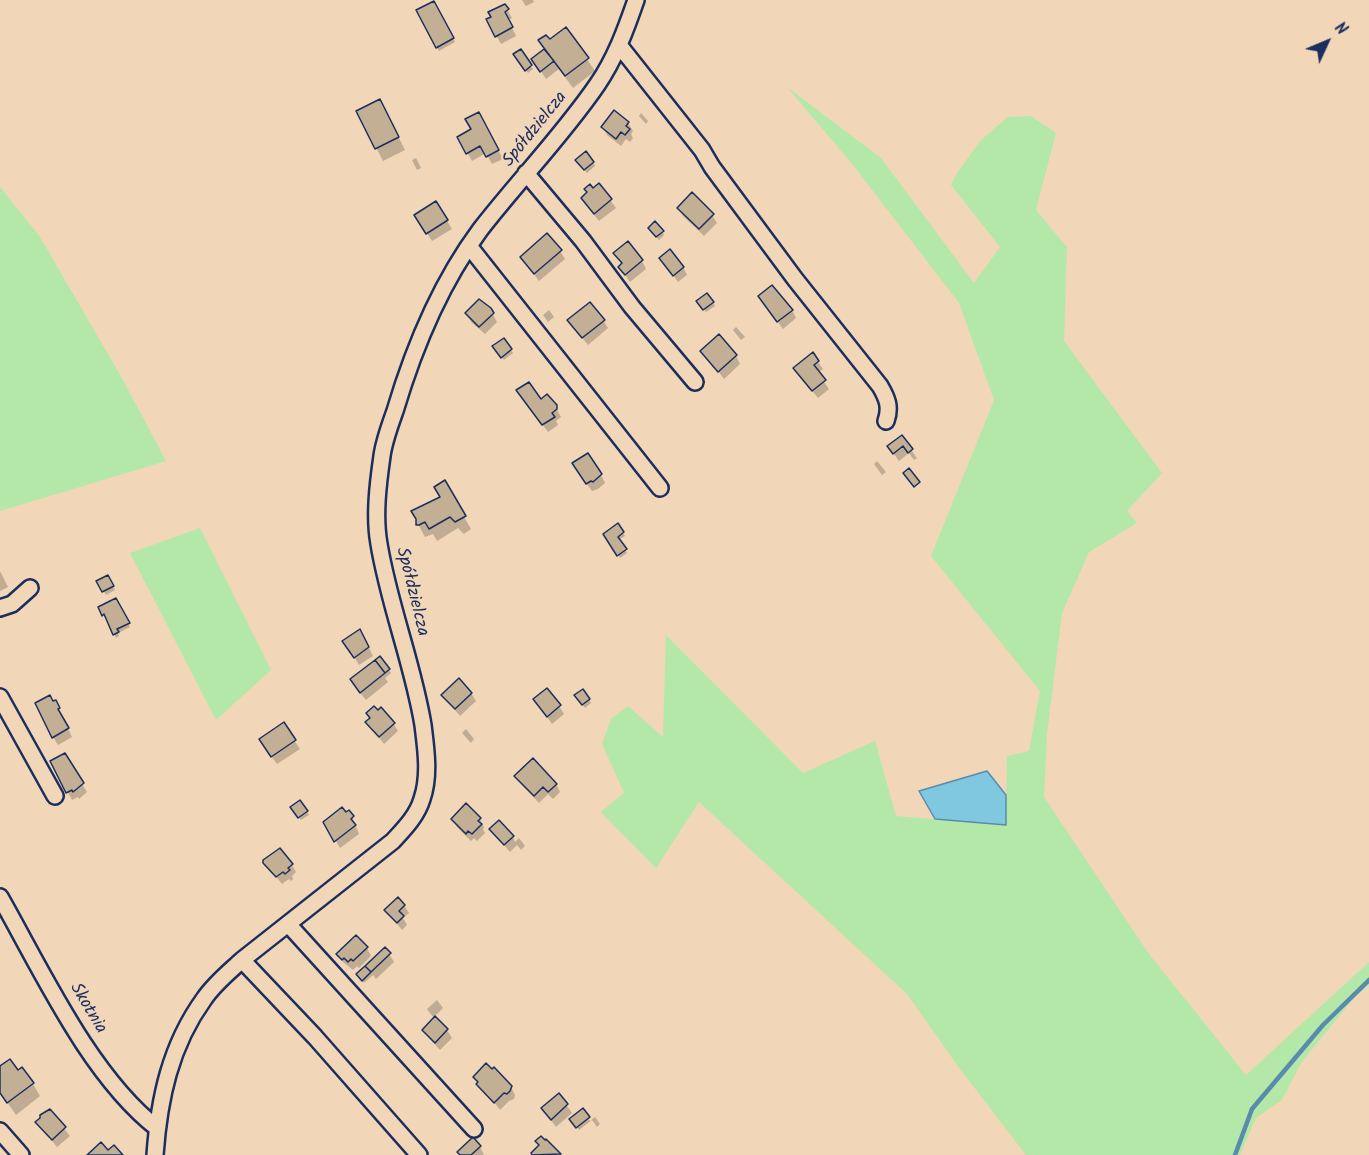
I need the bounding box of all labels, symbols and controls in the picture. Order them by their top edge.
north arrow [1297,12,1357,72]
text: N [1328,17,1353,41]
street label: Spółdzielcza [499,88,573,172]
street label: Spółdzielcza [390,545,432,639]
street label: Skotnia [63,980,111,1038]

